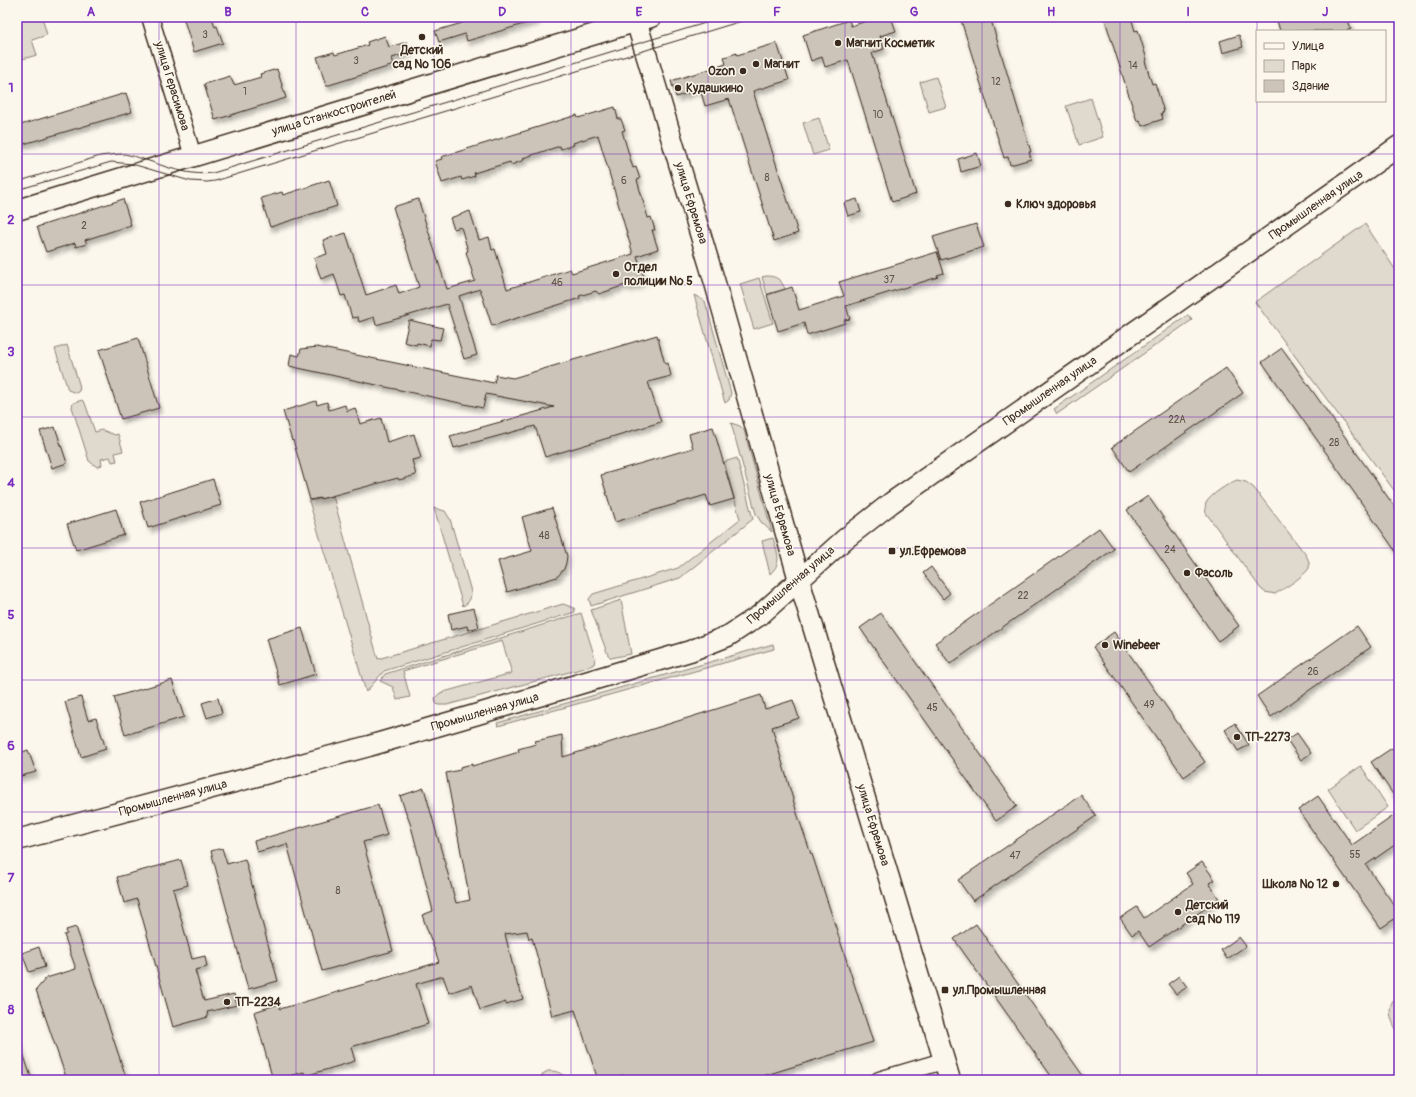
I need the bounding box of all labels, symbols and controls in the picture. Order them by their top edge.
text: A [87,4,96,20]
text: B [224,4,232,20]
text: C [361,4,369,20]
text: D [498,4,506,20]
text: E [636,4,643,20]
text: F [773,4,781,20]
text: G [910,4,919,20]
text: H [1047,4,1055,20]
text: I [1186,4,1190,20]
text: J [1322,4,1328,20]
house number: 3 [202,29,208,41]
legend [1256,30,1386,102]
marker: Детский сад № 106 [417,32,427,42]
place label: Магнит Косметик [846,36,936,51]
marker: Магнит Косметик [833,38,843,48]
street label: улица Герасимова [151,39,193,133]
text: Улица [1292,39,1324,54]
place label: Детский сад № 106 [392,43,451,72]
house number: 3 [353,55,359,67]
place label: Магнит [764,57,801,72]
marker: Магнит [751,59,761,69]
text: Парк [1292,59,1317,74]
house number: 14 [1128,60,1138,72]
place label: Ozon [708,64,735,79]
marker: Ozon [738,66,748,76]
house number: 12 [991,76,1001,88]
text: Здание [1292,79,1329,94]
text: 1 [8,80,14,96]
place label: Кудашкино [686,81,744,96]
marker: Кудашкино [673,83,683,93]
house number: 1 [243,86,247,98]
street label: улица Станкостроителей [269,87,398,139]
house number: 10 [873,109,884,121]
street label: улица Ефремова [671,159,711,246]
street label: Промышленная улица [1266,167,1366,243]
house number: 8 [764,172,770,184]
house number: 6 [621,175,627,187]
place label: Ключ здоровья [1016,197,1096,212]
marker: Ключ здоровья [1003,199,1013,209]
text: 2 [7,212,15,228]
house number: 2 [81,220,87,232]
place label: Отдел полиции № 5 [624,260,693,289]
marker: Отдел полиции № 5 [611,269,621,279]
house number: 37 [884,274,895,286]
house number: 46 [551,277,563,289]
text: 3 [7,344,15,360]
street label: Промышленная улица [1000,353,1100,429]
house number: 22А [1168,414,1186,426]
house number: 28 [1329,437,1339,449]
street label: улица Ефремова [761,471,799,558]
text: 4 [7,475,15,491]
house number: 48 [539,530,549,542]
street label: Промышленная улица [744,543,838,627]
place label: ул.Ефремова [899,544,967,559]
house number: 24 [1164,544,1176,556]
marker: ул.Ефремова [887,546,897,556]
place label: Фасоль [1194,566,1233,581]
marker: Фасоль [1182,568,1192,578]
house number: 22 [1017,590,1029,602]
text: 5 [7,607,15,623]
place label: Winebeer [1113,638,1161,653]
marker: Winebeer [1100,640,1110,650]
house number: 26 [1307,666,1319,678]
street label: Промышленная улица [429,689,541,735]
house number: 49 [1144,699,1154,711]
house number: 45 [926,702,938,714]
place label: ТП-2273 [1244,730,1291,745]
marker: ТП-2273 [1232,732,1242,742]
text: 6 [7,738,15,754]
street label: Промышленная улица [117,776,229,820]
street label: улица Ефремова [853,781,893,868]
house number: 55 [1350,849,1360,861]
house number: 47 [1009,850,1021,862]
text: 7 [8,870,15,886]
place label: Школа № 12 [1261,877,1328,892]
marker: Школа № 12 [1331,879,1341,889]
house number: 8 [335,885,341,897]
place label: Детский сад № 119 [1185,898,1240,927]
marker: Детский сад № 119 [1173,907,1183,917]
place label: ул.Промышленная [952,983,1046,998]
marker: ул.Промышленная [940,985,950,995]
place label: ТП-2234 [234,995,281,1010]
marker: ТП-2234 [222,997,232,1007]
text: 8 [8,1002,15,1018]

